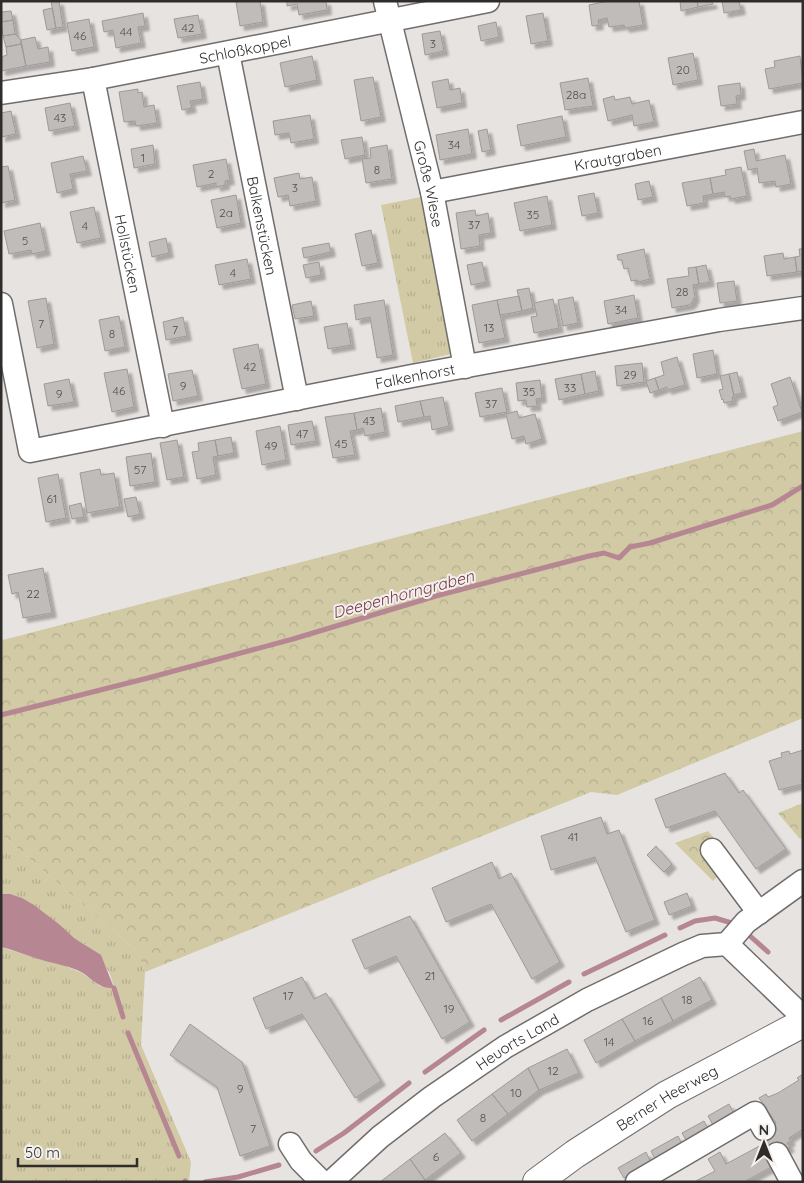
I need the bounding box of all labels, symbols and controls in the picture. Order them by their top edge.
house number: 42 [182,20,195,35]
house number: 44 [120,24,132,39]
house number: 46 [74,28,87,43]
street label: Schloßkoppel [197,31,293,67]
house number: 3 [430,36,436,51]
house number: 20 [676,62,690,77]
house number: 28a [566,87,586,102]
house number: 43 [54,110,66,125]
house number: 34 [448,137,460,152]
street label: Große Wiese [410,138,448,229]
street label: Krautgraben [572,139,663,174]
house number: 1 [141,150,145,165]
house number: 8 [374,162,380,177]
house number: 2 [208,166,215,181]
street label: Balkenstücken [243,174,282,277]
house number: 3 [292,180,298,195]
house number: 2a [219,205,233,220]
house number: 35 [527,207,539,222]
street label: Hollstücken [111,212,145,295]
house number: 37 [468,217,480,232]
house number: 4 [82,218,88,233]
house number: 5 [22,233,28,248]
house number: 4 [230,265,236,280]
house number: 28 [675,284,689,299]
house number: 34 [615,302,627,317]
house number: 7 [38,316,44,331]
house number: 13 [484,320,494,335]
house number: 7 [172,322,178,337]
house number: 8 [109,326,115,341]
house number: 42 [244,359,257,374]
street label: Falkenhorst [373,359,456,393]
house number: 29 [623,367,637,382]
house number: 9 [180,378,187,393]
house number: 33 [564,380,576,395]
house number: 46 [113,383,126,398]
house number: 35 [523,384,535,399]
house number: 9 [56,386,63,401]
house number: 37 [485,396,497,411]
house number: 43 [363,413,375,428]
house number: 47 [296,426,308,441]
house number: 45 [335,436,347,451]
house number: 49 [265,438,278,453]
house number: 57 [134,462,146,477]
house number: 61 [47,491,57,506]
water label: Deepenhorngraben [330,565,477,622]
house number: 22 [26,586,40,601]
house number: 41 [568,829,578,844]
house number: 21 [424,968,436,983]
house number: 17 [283,988,293,1003]
house number: 18 [682,992,692,1007]
house number: 19 [443,1001,455,1016]
street label: Heuorts Land [472,1009,562,1074]
house number: 16 [643,1013,654,1028]
house number: 14 [604,1034,614,1049]
street label: Berner Heerweg [612,1061,721,1135]
house number: 12 [547,1063,559,1078]
house number: 9 [237,1081,244,1096]
house number: 10 [510,1085,522,1100]
house number: 8 [480,1110,486,1125]
north arrow [739,1118,789,1168]
house number: 7 [250,1121,256,1136]
text: N [759,1121,769,1139]
scale bar [18,1136,136,1168]
text: 50 m [25,1143,60,1162]
house number: 6 [433,1149,440,1164]

